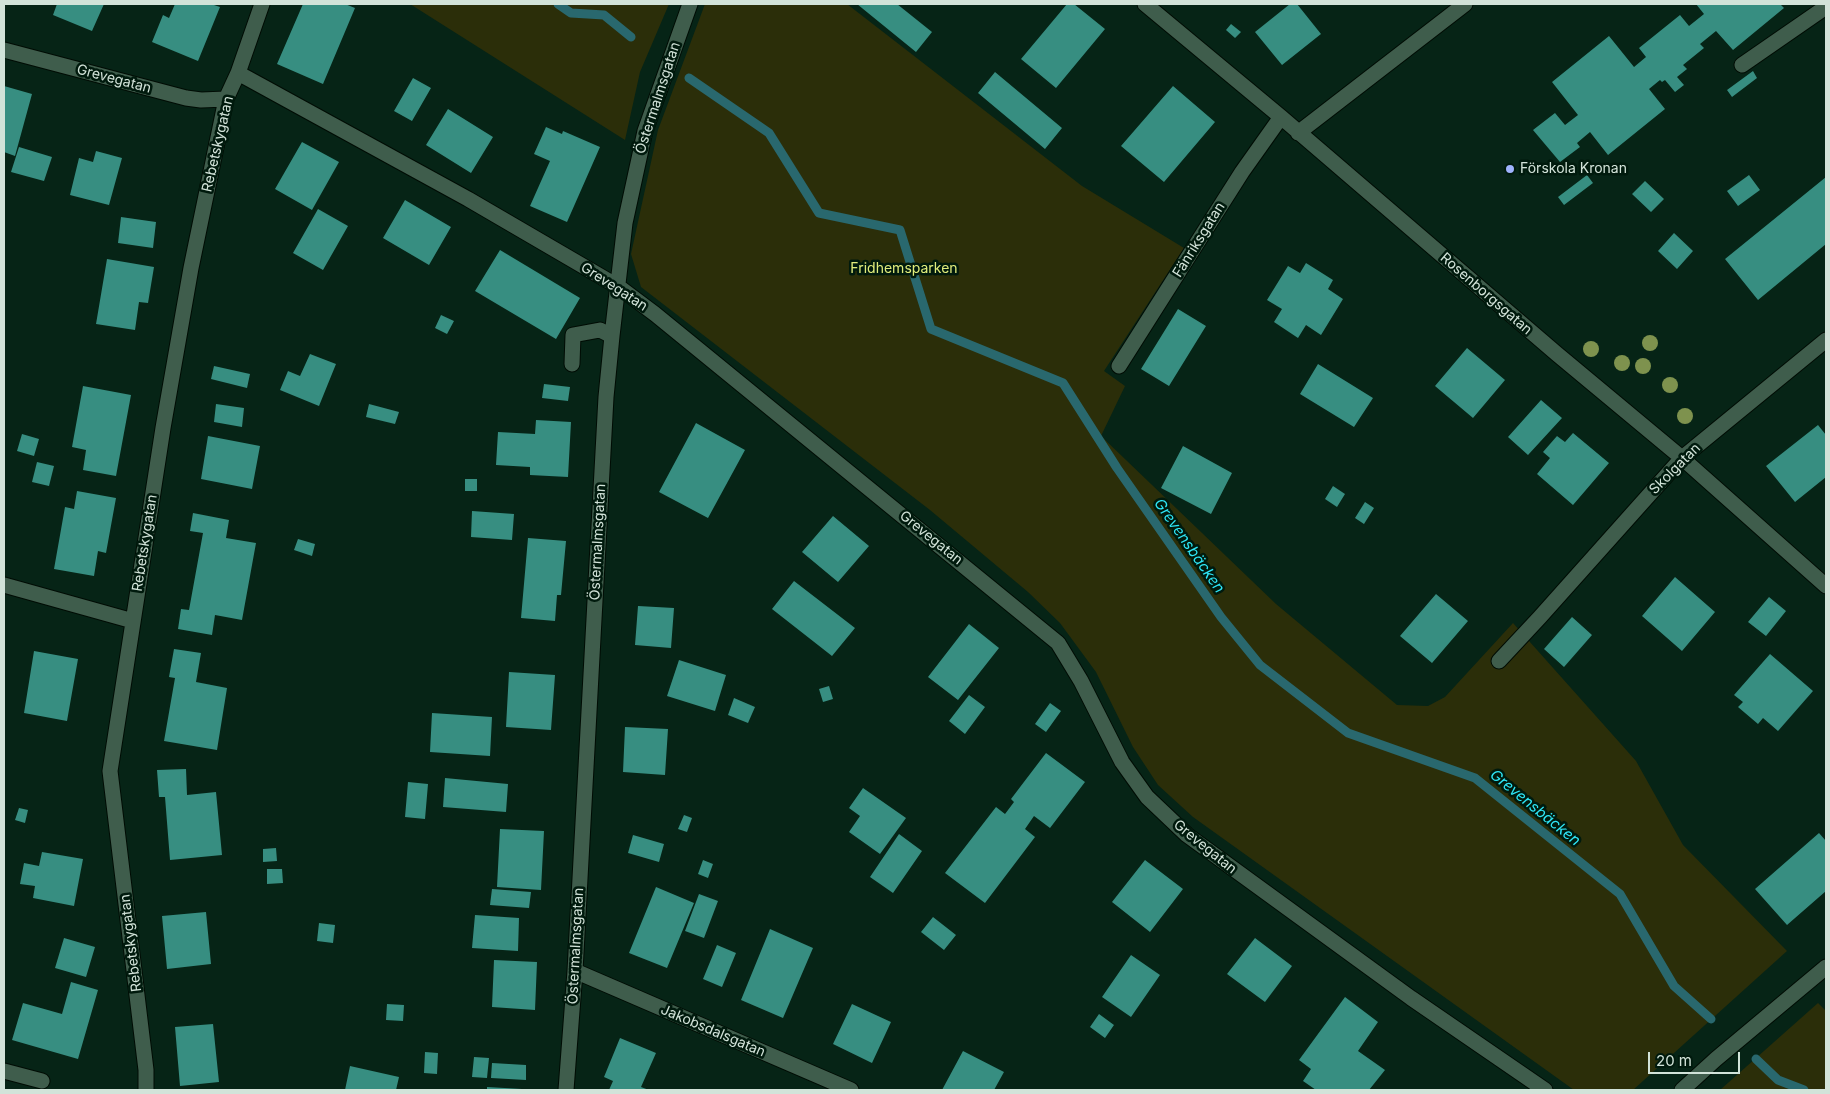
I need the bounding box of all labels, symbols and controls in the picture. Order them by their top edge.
street label: Östermalmsgatan [632,40,684,156]
street label: Grevegatan [75,61,153,97]
street label: Rebetskygatan [199,94,237,194]
place label: Förskola Kronan [1520,161,1627,177]
marker: Förskola Kronan [1504,163,1516,175]
street label: Fänriksgatan [1169,199,1229,281]
street label: Rosenborgsgatan [1437,250,1535,338]
street label: Grevegatan [577,259,651,315]
park label: Fridhemsparken [850,261,958,277]
street label: Skolgatan [1646,440,1704,498]
street label: Östermalmsgatan [587,483,609,601]
street label: Rebetskygatan [129,493,161,593]
water label: Grevensbäcken [1150,495,1228,597]
street label: Grevegatan [896,507,966,569]
water label: Grevensbäcken [1486,766,1584,850]
street label: Grevegatan [1170,816,1240,878]
street label: Östermalmsgatan [565,887,587,1005]
street label: Rebetskygatan [117,893,145,993]
street label: Jakobsdalsgatan [658,1001,768,1061]
scale bar [1650,1042,1742,1074]
text: 20 m [1656,1051,1692,1070]

